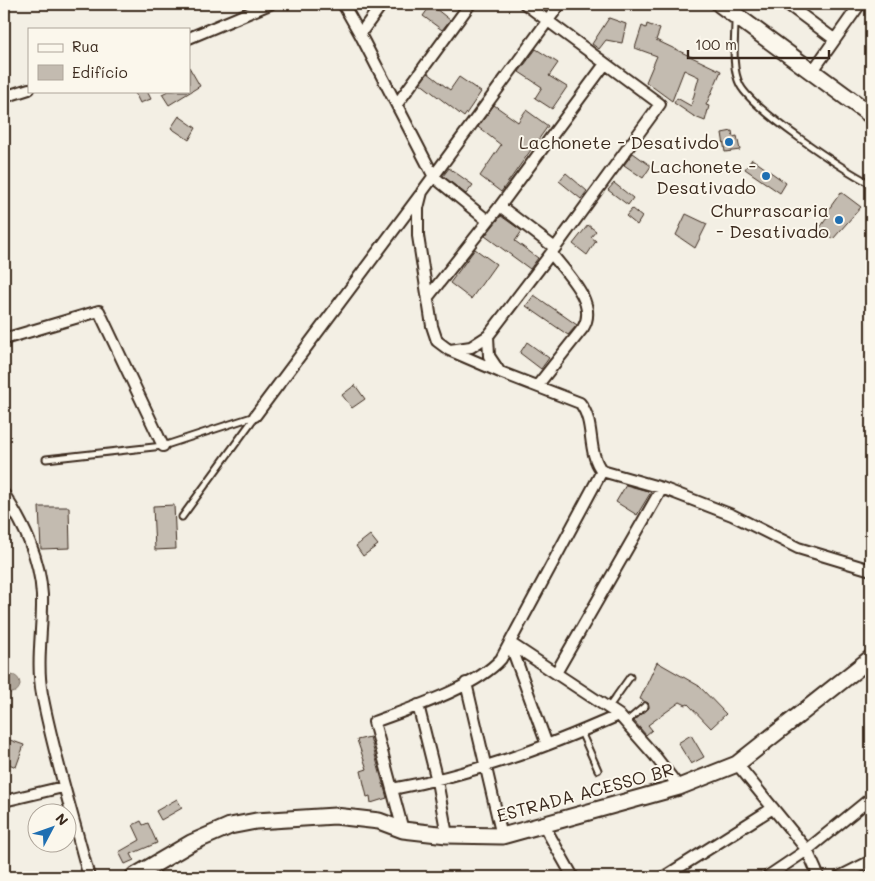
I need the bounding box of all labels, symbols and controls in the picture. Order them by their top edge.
legend [28,28,190,92]
scale bar [688,28,829,60]
text: 100 m [695,34,737,54]
text: Rua [72,36,99,56]
text: Edifício [72,62,128,82]
place label: Lachonete - Desativdo [519,130,719,154]
marker: Lachonete - Desativdo [723,136,735,148]
place label: Lachonete - Desativado [650,154,756,199]
marker: Lachonete - Desativado [760,170,772,182]
place label: Churrascaria - Desativado [711,198,829,243]
marker: Churrascaria - Desativado [833,214,845,226]
street label: ESTRADA ACESSO BR [494,757,676,827]
north arrow [28,804,78,854]
text: N [52,809,73,829]

